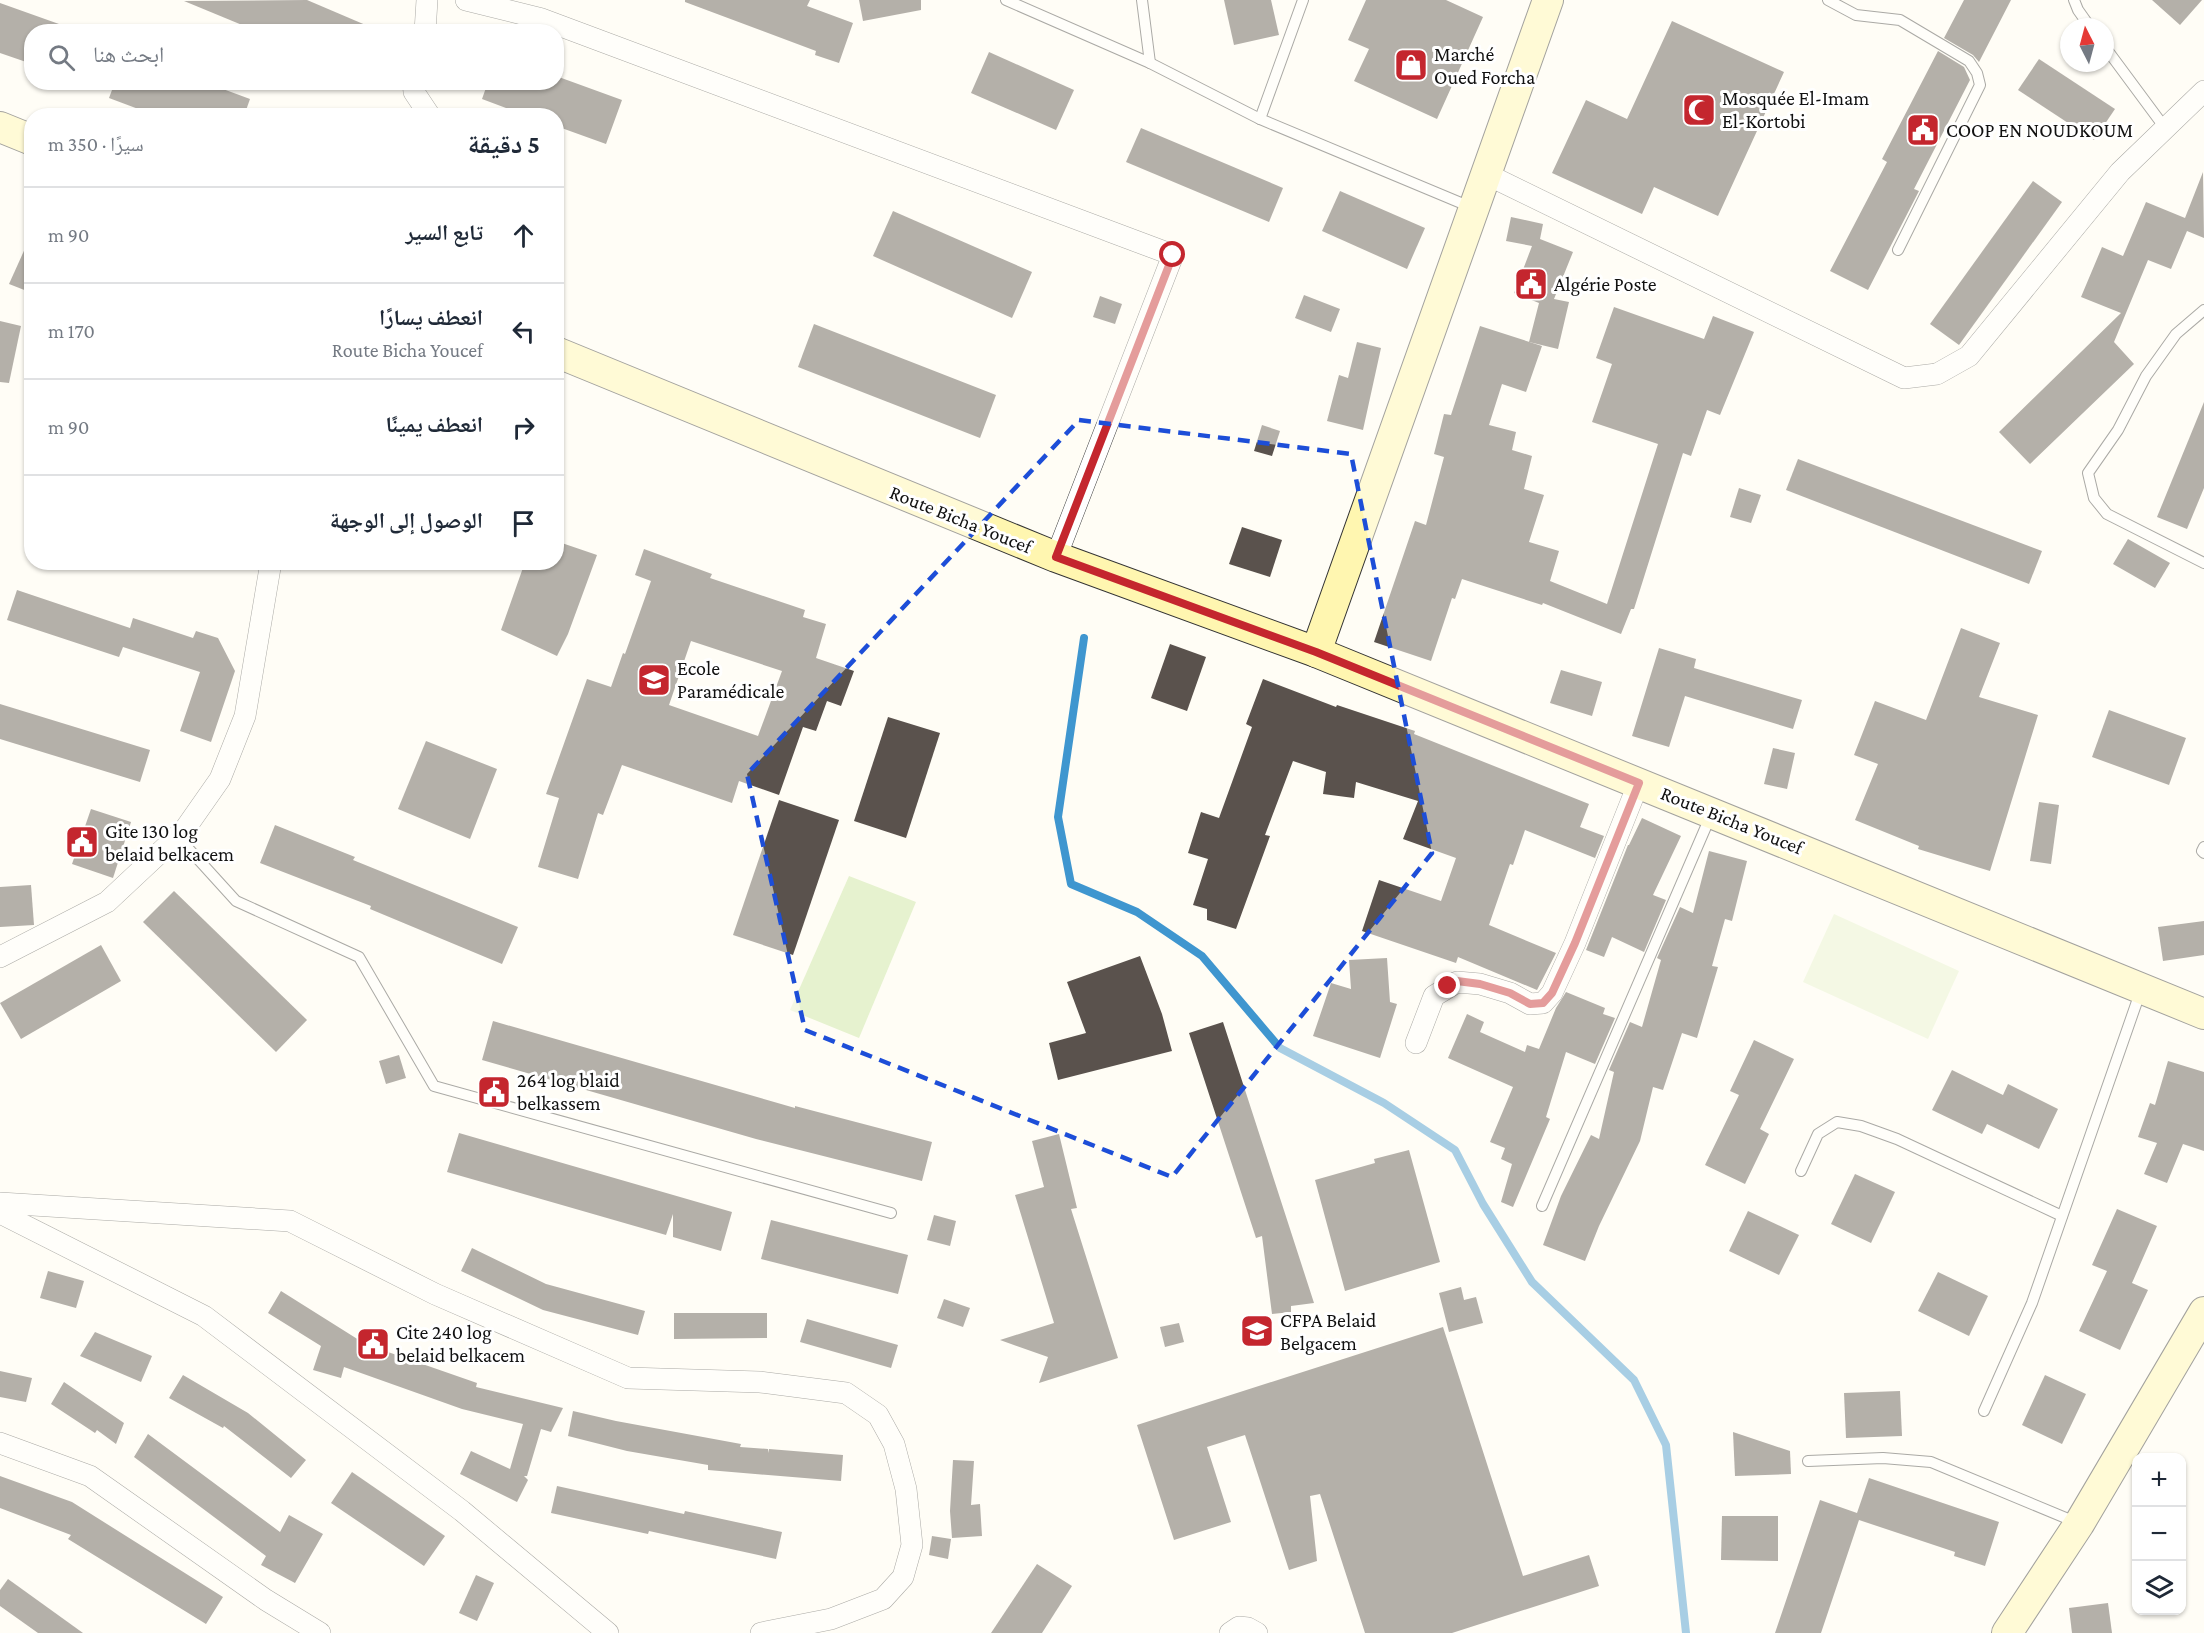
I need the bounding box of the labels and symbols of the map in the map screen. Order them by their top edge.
north arrow [2060,18,2114,72]
place label: Marché Oued Forcha [1434,43,1535,88]
shop icon: Marché Oued Forcha [1393,47,1429,83]
place label: Mosquée El-Imam El-Kortobi [1722,87,1869,132]
mosque icon: Mosquée El-Imam El-Kortobi [1681,92,1717,128]
public building icon: COOP EN NOUDKOUM [1905,112,1941,148]
place label: COOP EN NOUDKOUM [1946,119,2133,141]
route start [1159,241,1185,267]
public building icon: Algérie Poste [1513,266,1549,302]
place label: Algérie Poste [1554,273,1657,296]
street label: Route Bicha Youcef [887,480,1036,558]
place label: Ecole Paramédicale [677,657,784,702]
school or university icon: Ecole Paramédicale [636,662,672,698]
street label: Route Bicha Youcef [1658,781,1807,859]
place label: Gite 130 log belaid belkacem [105,820,234,865]
public building icon: Gite 130 log belaid belkacem [64,824,100,860]
route end [1434,972,1460,998]
place label: 264 log blaid belkassem [517,1069,620,1114]
public building icon: 264 log blaid belkassem [476,1074,512,1110]
place label: CFPA Belaid Belgacem [1280,1309,1377,1355]
school or university icon: CFPA Belaid Belgacem [1239,1313,1275,1349]
place label: Cite 240 log belaid belkacem [396,1321,525,1366]
public building icon: Cite 240 log belaid belkacem [355,1326,391,1362]

